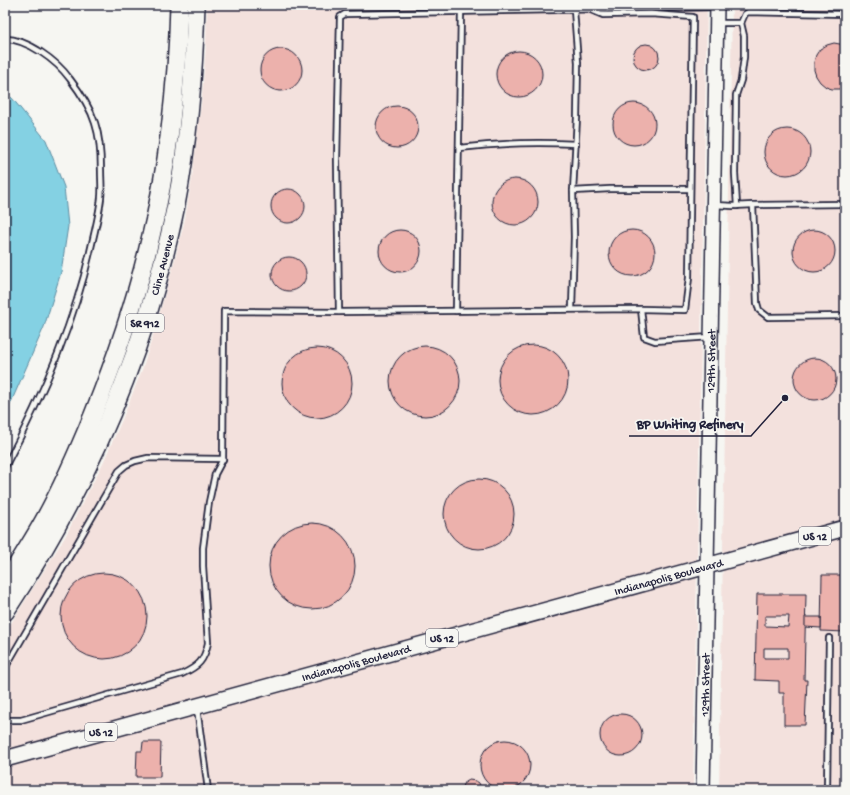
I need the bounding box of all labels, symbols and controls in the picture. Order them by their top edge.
street label: Cline Avenue [149,232,179,297]
road number: SR 912 [126,314,164,332]
street label: 129th Street [705,328,720,394]
callout: BP Whiting Refinery [629,411,751,436]
text: BP Whiting Refinery [636,417,744,433]
road number: US 12 [799,527,831,545]
street label: Indianapolis Boulevard [613,557,726,600]
road number: US 12 [426,629,458,647]
street label: Indianapolis Boulevard [301,643,413,686]
street label: 129th Street [699,652,714,718]
road number: US 12 [85,723,117,741]

